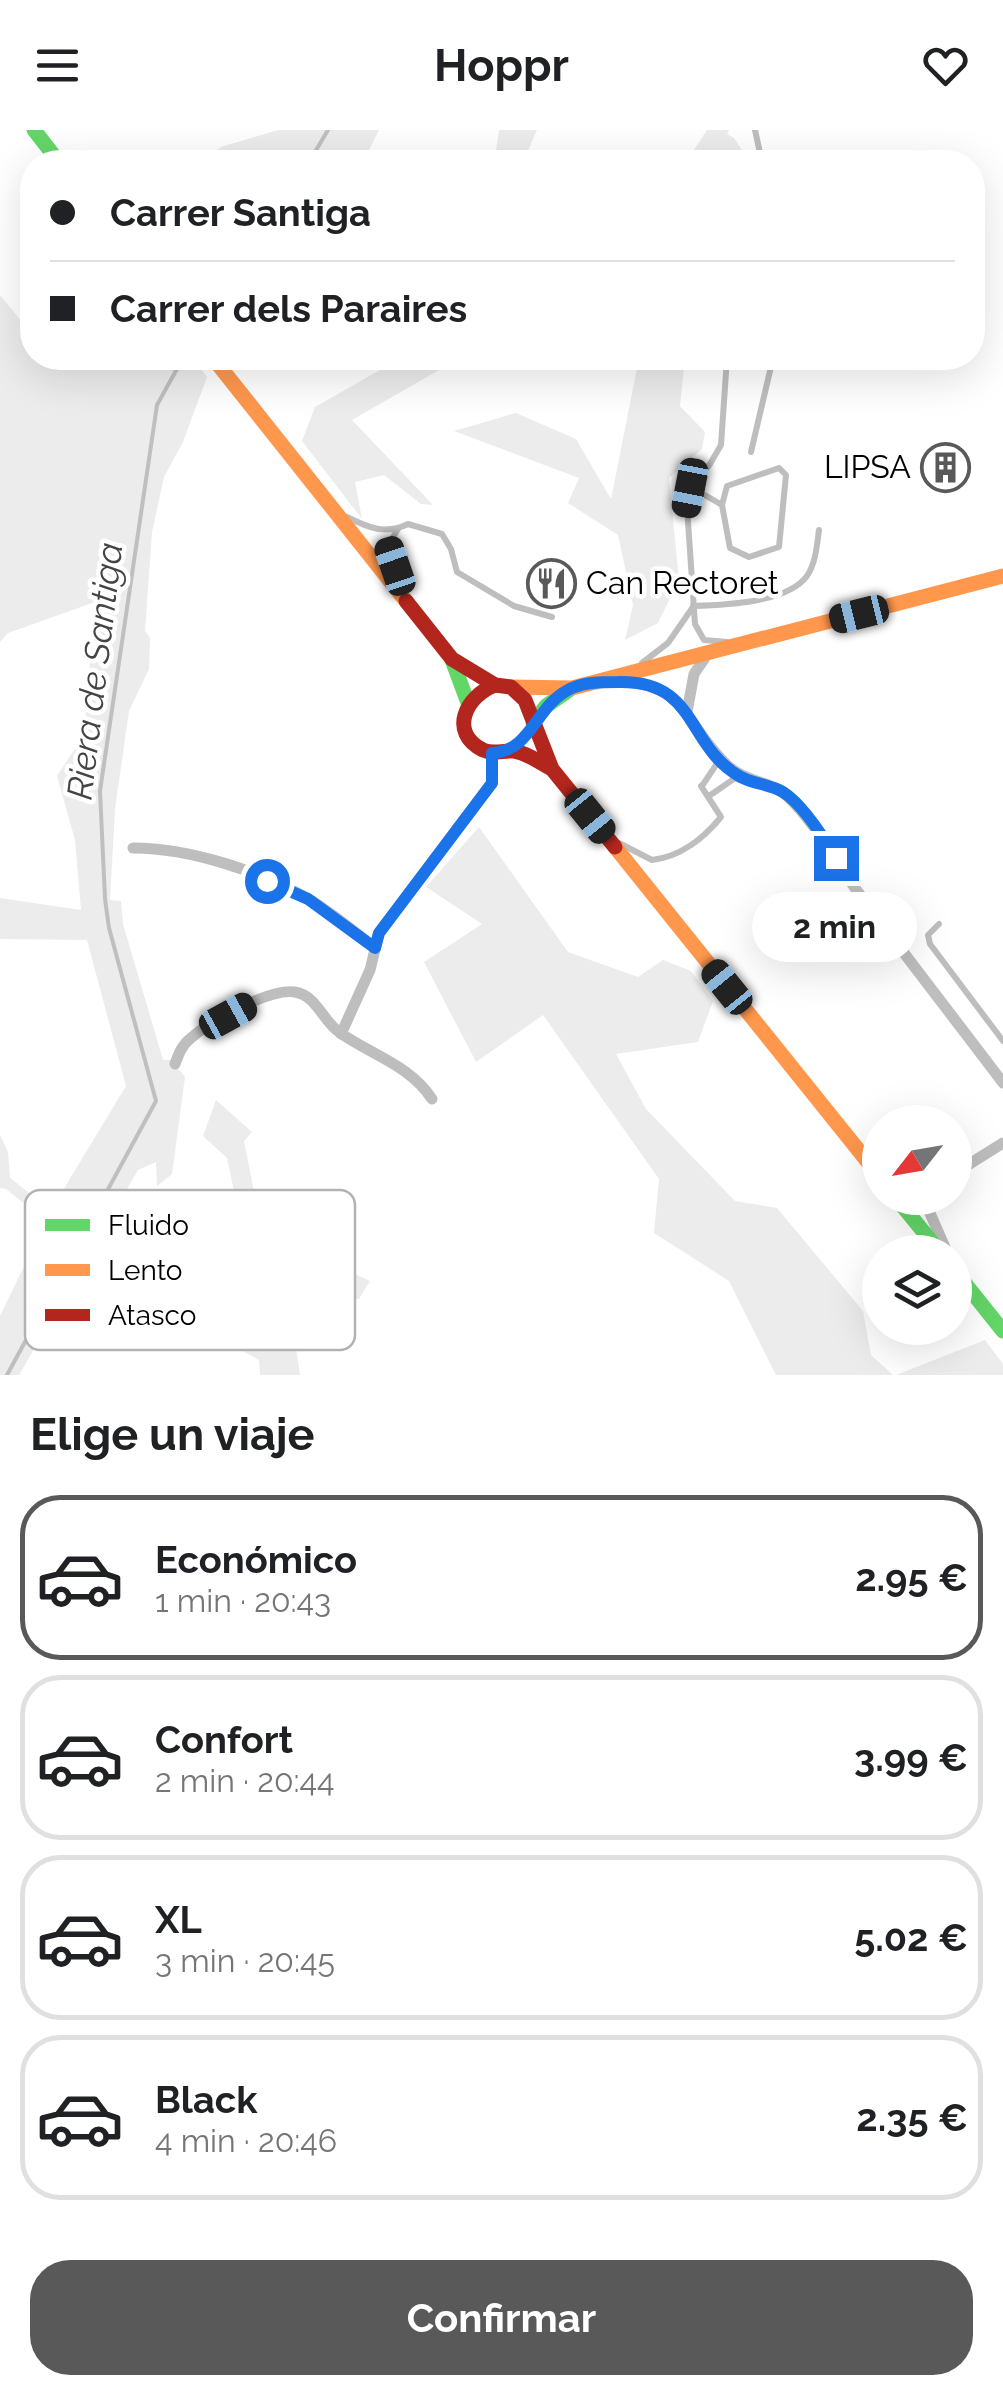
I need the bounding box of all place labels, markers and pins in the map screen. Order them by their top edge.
building icon: LIPSA [920,441,972,493]
place label: LIPSA [824,448,911,485]
restaurant icon: Can Rectoret [525,557,577,609]
place label: Can Rectoret [586,564,779,601]

